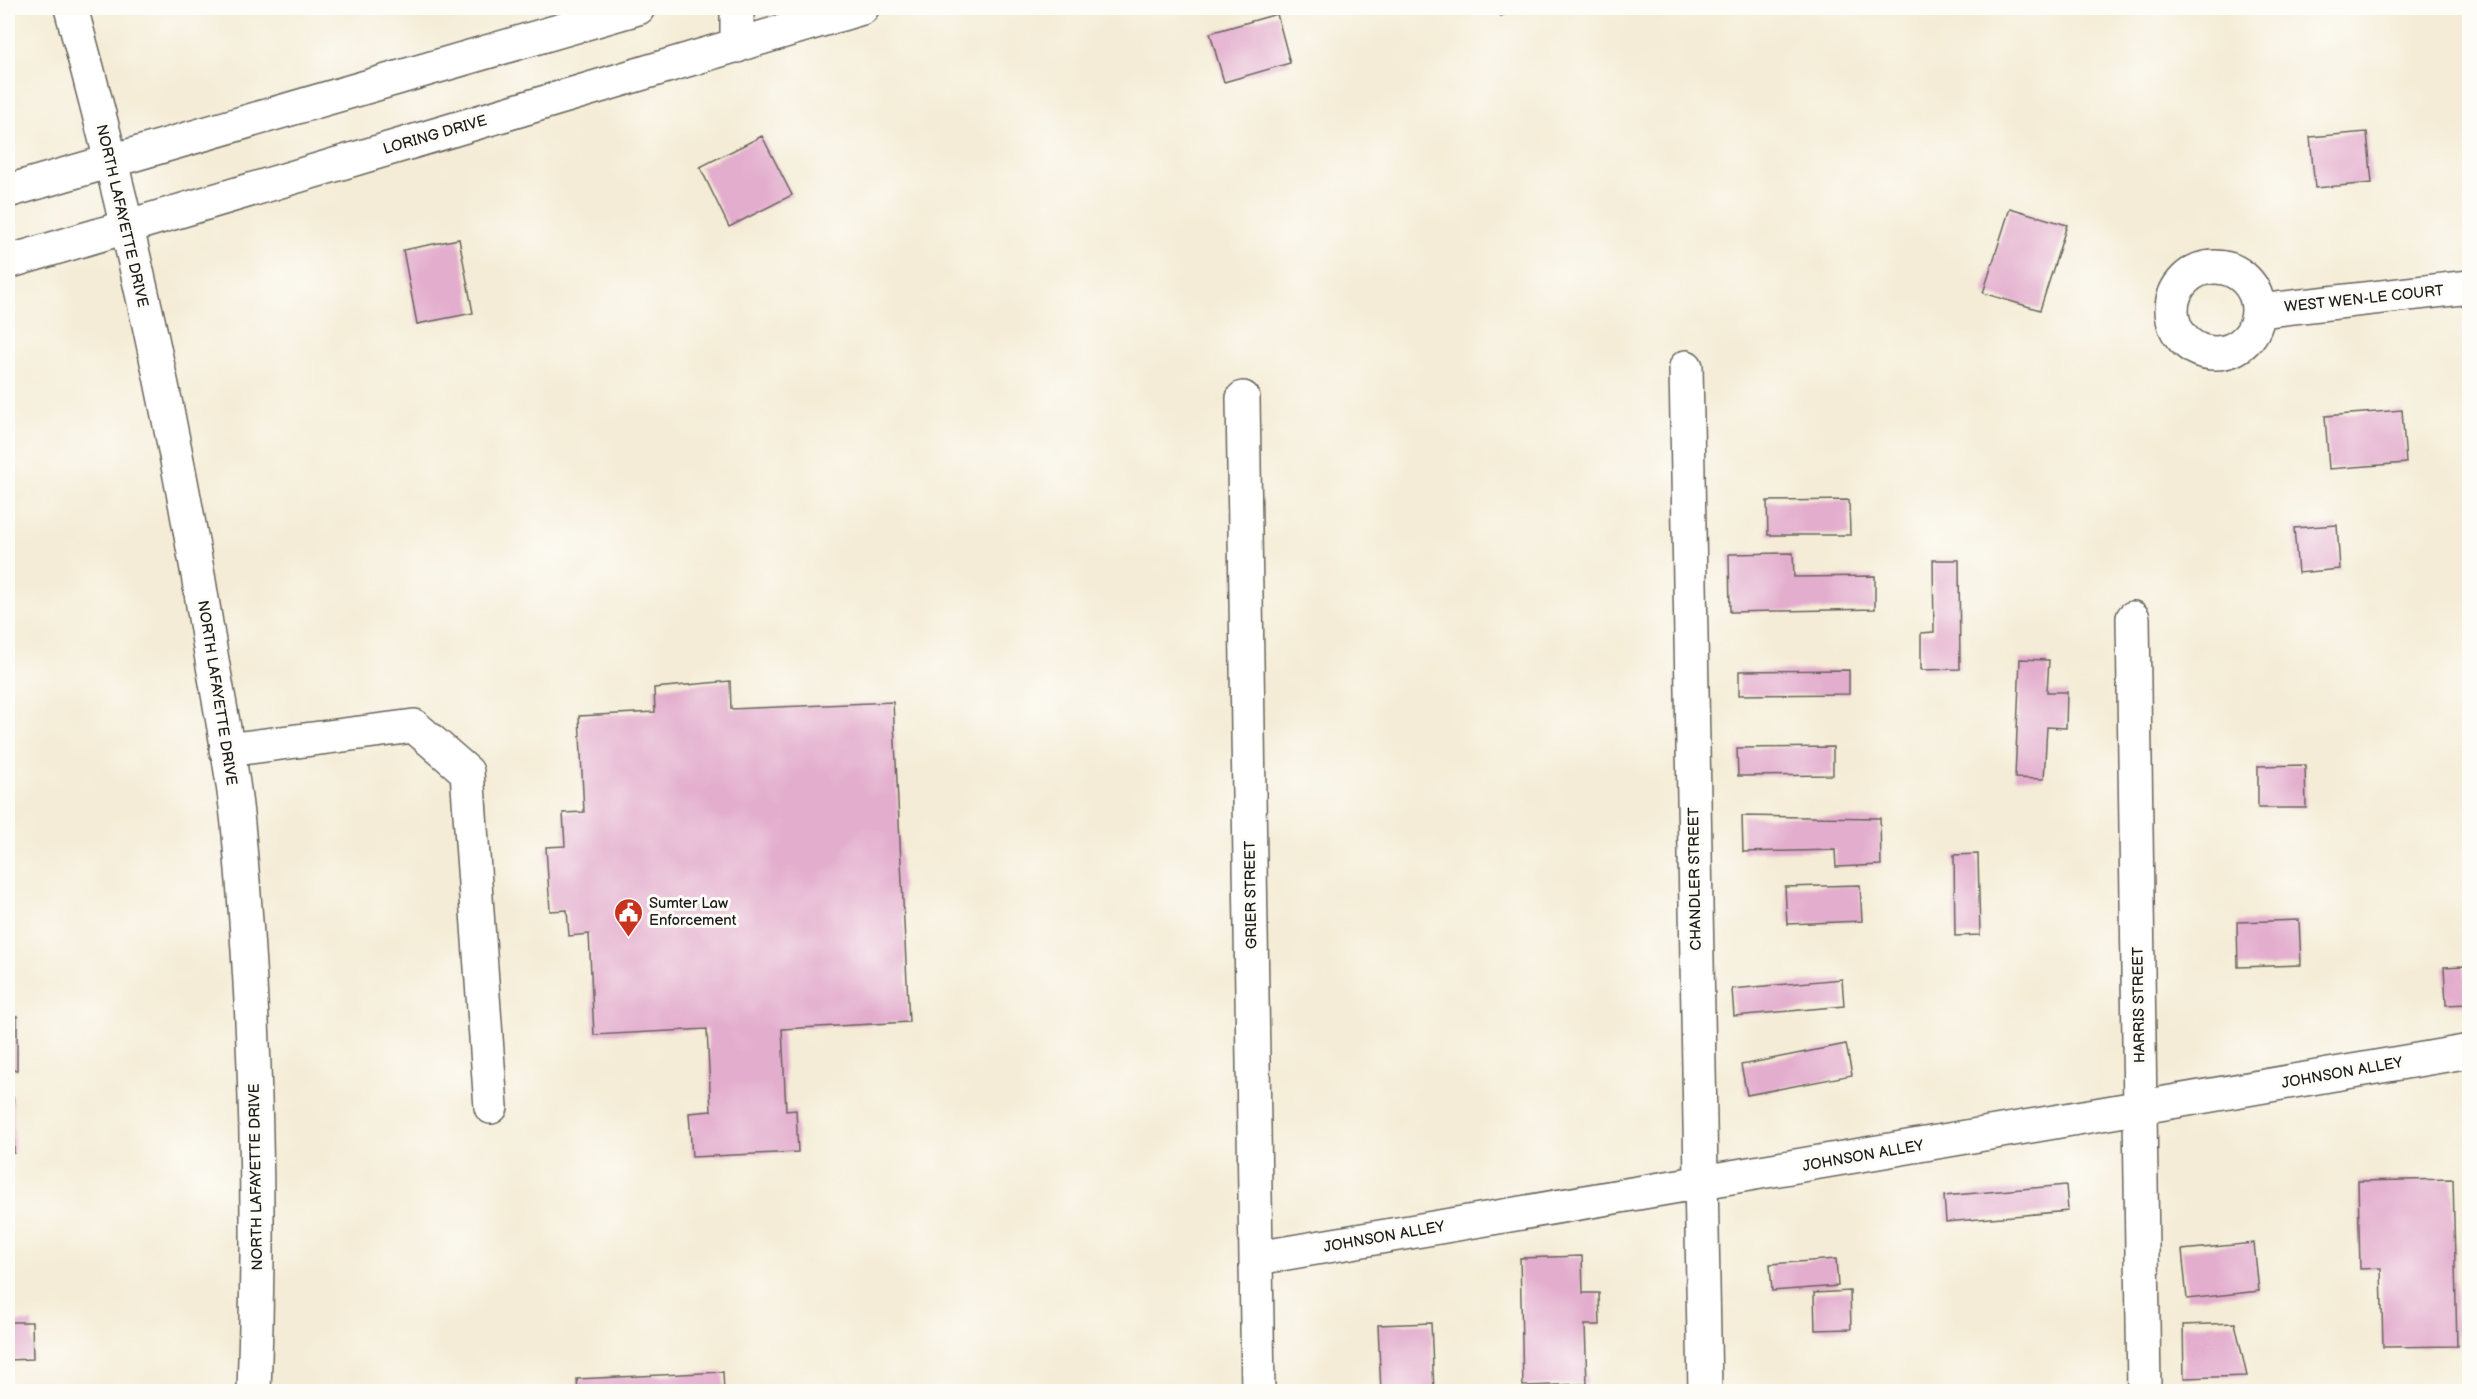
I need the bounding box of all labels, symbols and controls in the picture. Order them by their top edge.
street label: LORING DRIVE [381,111,489,159]
street label: NORTH LAFAYETTE DRIVE [92,123,152,309]
street label: WEST WEN-LE COURT [2283,281,2445,317]
street label: NORTH LAFAYETTE DRIVE [193,599,241,787]
street label: CHANDLER STREET [1684,807,1706,951]
street label: GRIER STREET [1241,841,1261,949]
place label: Sumter Law Enforcement [649,894,737,930]
public building icon: Sumter Law Enforcement [612,896,644,938]
street label: HARRIS STREET [2128,947,2150,1063]
street label: JOHNSON ALLEY [2280,1053,2404,1093]
street label: NORTH LAFAYETTE DRIVE [245,1083,267,1271]
street label: JOHNSON ALLEY [1801,1136,1925,1176]
street label: JOHNSON ALLEY [1322,1217,1446,1257]

